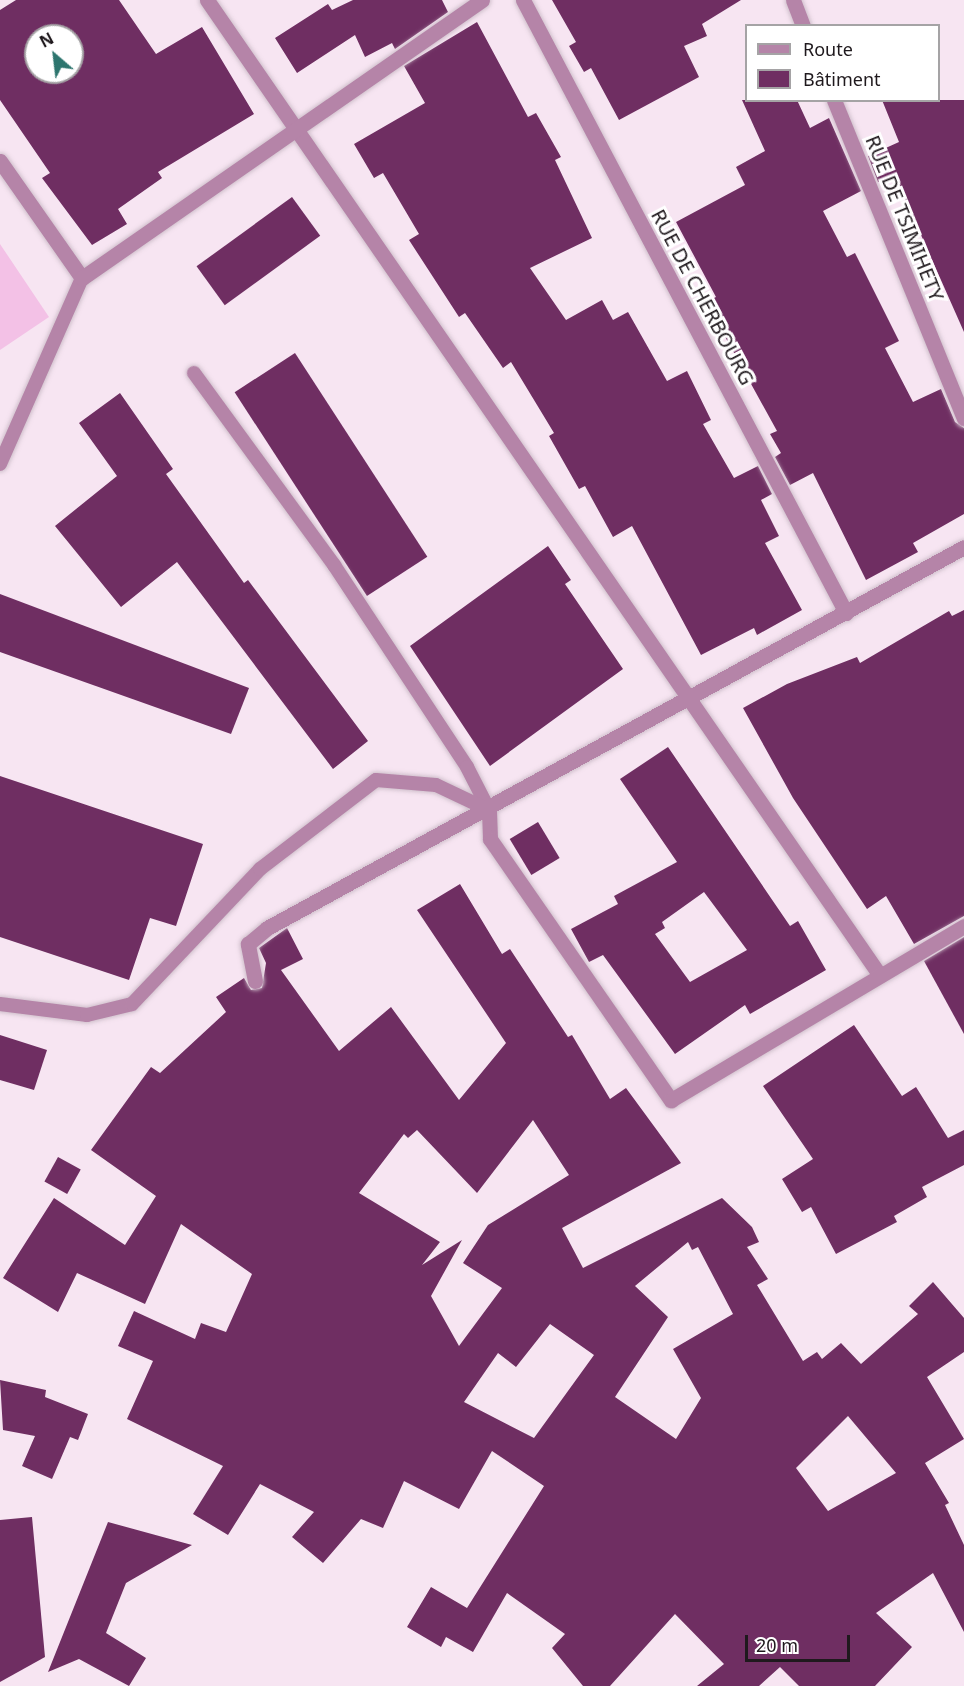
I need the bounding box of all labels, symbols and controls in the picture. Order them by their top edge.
north arrow [24,24,84,84]
legend [745,24,940,102]
text: N [36,27,57,53]
text: Route [803,37,853,61]
text: Bâtiment [803,67,881,91]
street label: RUE DE TSIMIHETY [861,132,949,304]
street label: RUE DE CHERBOURG [646,205,760,389]
scale bar [748,1623,853,1661]
text: 20 m [756,1633,798,1657]

